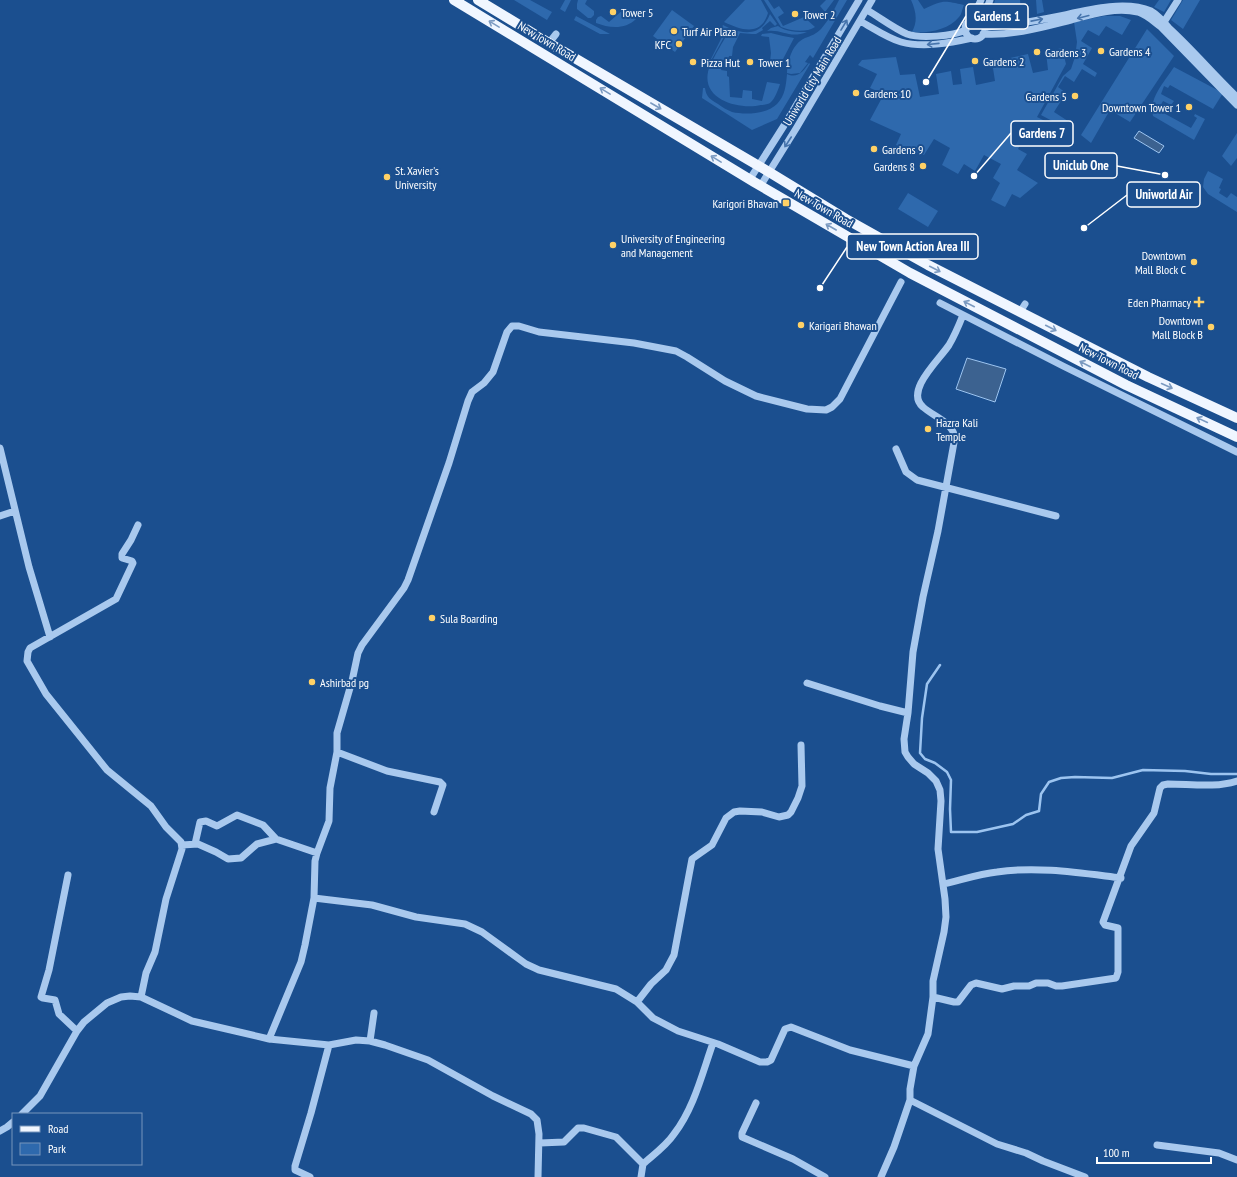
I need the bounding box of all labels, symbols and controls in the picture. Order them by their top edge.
callout: Gardens 1 [966,4,1028,29]
place label: Tower 5 [621,5,653,20]
marker: Tower 5 [608,7,618,17]
place label: Tower 2 [803,7,835,22]
text: Gardens 1 [974,8,1020,25]
marker: Tower 2 [790,9,800,19]
one-way arrow [1076,14,1089,21]
one-way arrow [1030,15,1043,23]
street label: New Town Road [515,18,579,64]
one-way arrow [841,19,849,31]
one-way arrow [488,20,500,28]
place label: Turf Air Plaza [682,24,737,39]
marker: Turf Air Plaza [669,26,679,36]
street label: Uniworld City Main Road [779,34,845,128]
place label: KFC [655,37,671,52]
marker: KFC [674,39,684,49]
one-way arrow [927,40,940,47]
place label: Gardens 4 [1109,44,1151,59]
place label: Gardens 3 [1045,45,1086,60]
marker: Gardens 4 [1096,46,1106,56]
marker: Gardens 3 [1032,47,1042,57]
place label: Gardens 2 [983,54,1024,69]
place label: Pizza Hut [701,55,741,70]
place label: Tower 1 [758,55,790,70]
marker: Gardens 2 [970,56,980,66]
marker: Pizza Hut [688,57,698,67]
marker: Tower 1 [745,57,755,67]
place label: Gardens 10 [864,86,911,101]
one-way arrow [599,87,611,95]
marker: Gardens 10 [851,88,861,98]
place label: Gardens 5 [1026,89,1067,104]
marker: Gardens 5 [1070,91,1080,101]
place label: Downtown Tower 1 [1102,100,1181,115]
one-way arrow [650,102,662,110]
marker: Downtown Tower 1 [1184,102,1194,112]
callout: Gardens 7 [1011,121,1073,146]
text: Gardens 7 [1019,125,1065,142]
one-way arrow [784,136,792,147]
place label: Gardens 9 [882,142,923,157]
marker: Gardens 9 [869,144,879,154]
callout: Uniclub One [1045,153,1117,178]
one-way arrow [710,154,722,162]
text: Uniclub One [1053,157,1109,174]
place label: Gardens 8 [874,159,915,174]
marker: Gardens 8 [918,161,928,171]
place label: St. Xavier's University [395,163,439,192]
marker: St. Xavier's University [382,172,392,182]
callout: Uniworld Air [1127,182,1200,207]
street label: New Town Road [792,185,856,231]
text: Uniworld Air [1135,186,1193,203]
place label: Karigori Bhavan [712,196,778,211]
marker: Karigori Bhavan [781,198,791,208]
one-way arrow [825,223,837,231]
place label: University of Engineering and Management [621,231,725,260]
callout: New Town Action Area III [847,234,978,259]
text: New Town Action Area III [856,238,970,255]
marker: University of Engineering and Management [608,240,618,250]
place label: Downtown Mall Block C [1135,248,1186,277]
marker: Downtown Mall Block C [1189,257,1199,267]
one-way arrow [929,266,941,273]
place label: Eden Pharmacy [1128,295,1191,310]
marker: Eden Pharmacy [1194,297,1204,307]
one-way arrow [963,300,975,307]
place label: Downtown Mall Block B [1152,313,1203,342]
place label: Karigari Bhawan [809,318,877,333]
marker: Karigari Bhawan [796,320,806,330]
marker: Downtown Mall Block B [1206,322,1216,332]
one-way arrow [1045,325,1057,332]
street label: New Town Road [1077,340,1141,382]
one-way arrow [1079,359,1091,367]
one-way arrow [1161,383,1173,391]
place label: Hazra Kali Temple [936,415,978,444]
one-way arrow [1196,416,1208,423]
marker: Hazra Kali Temple [923,424,933,434]
place label: Sula Boarding [440,611,498,626]
marker: Sula Boarding [427,613,437,623]
place label: Ashirbad pg [320,675,369,690]
marker: Ashirbad pg [307,677,317,687]
legend [12,1113,142,1165]
text: Road [48,1121,68,1136]
scale bar [1097,1139,1211,1165]
text: Park [48,1141,66,1156]
text: 100 m [1103,1145,1130,1160]

